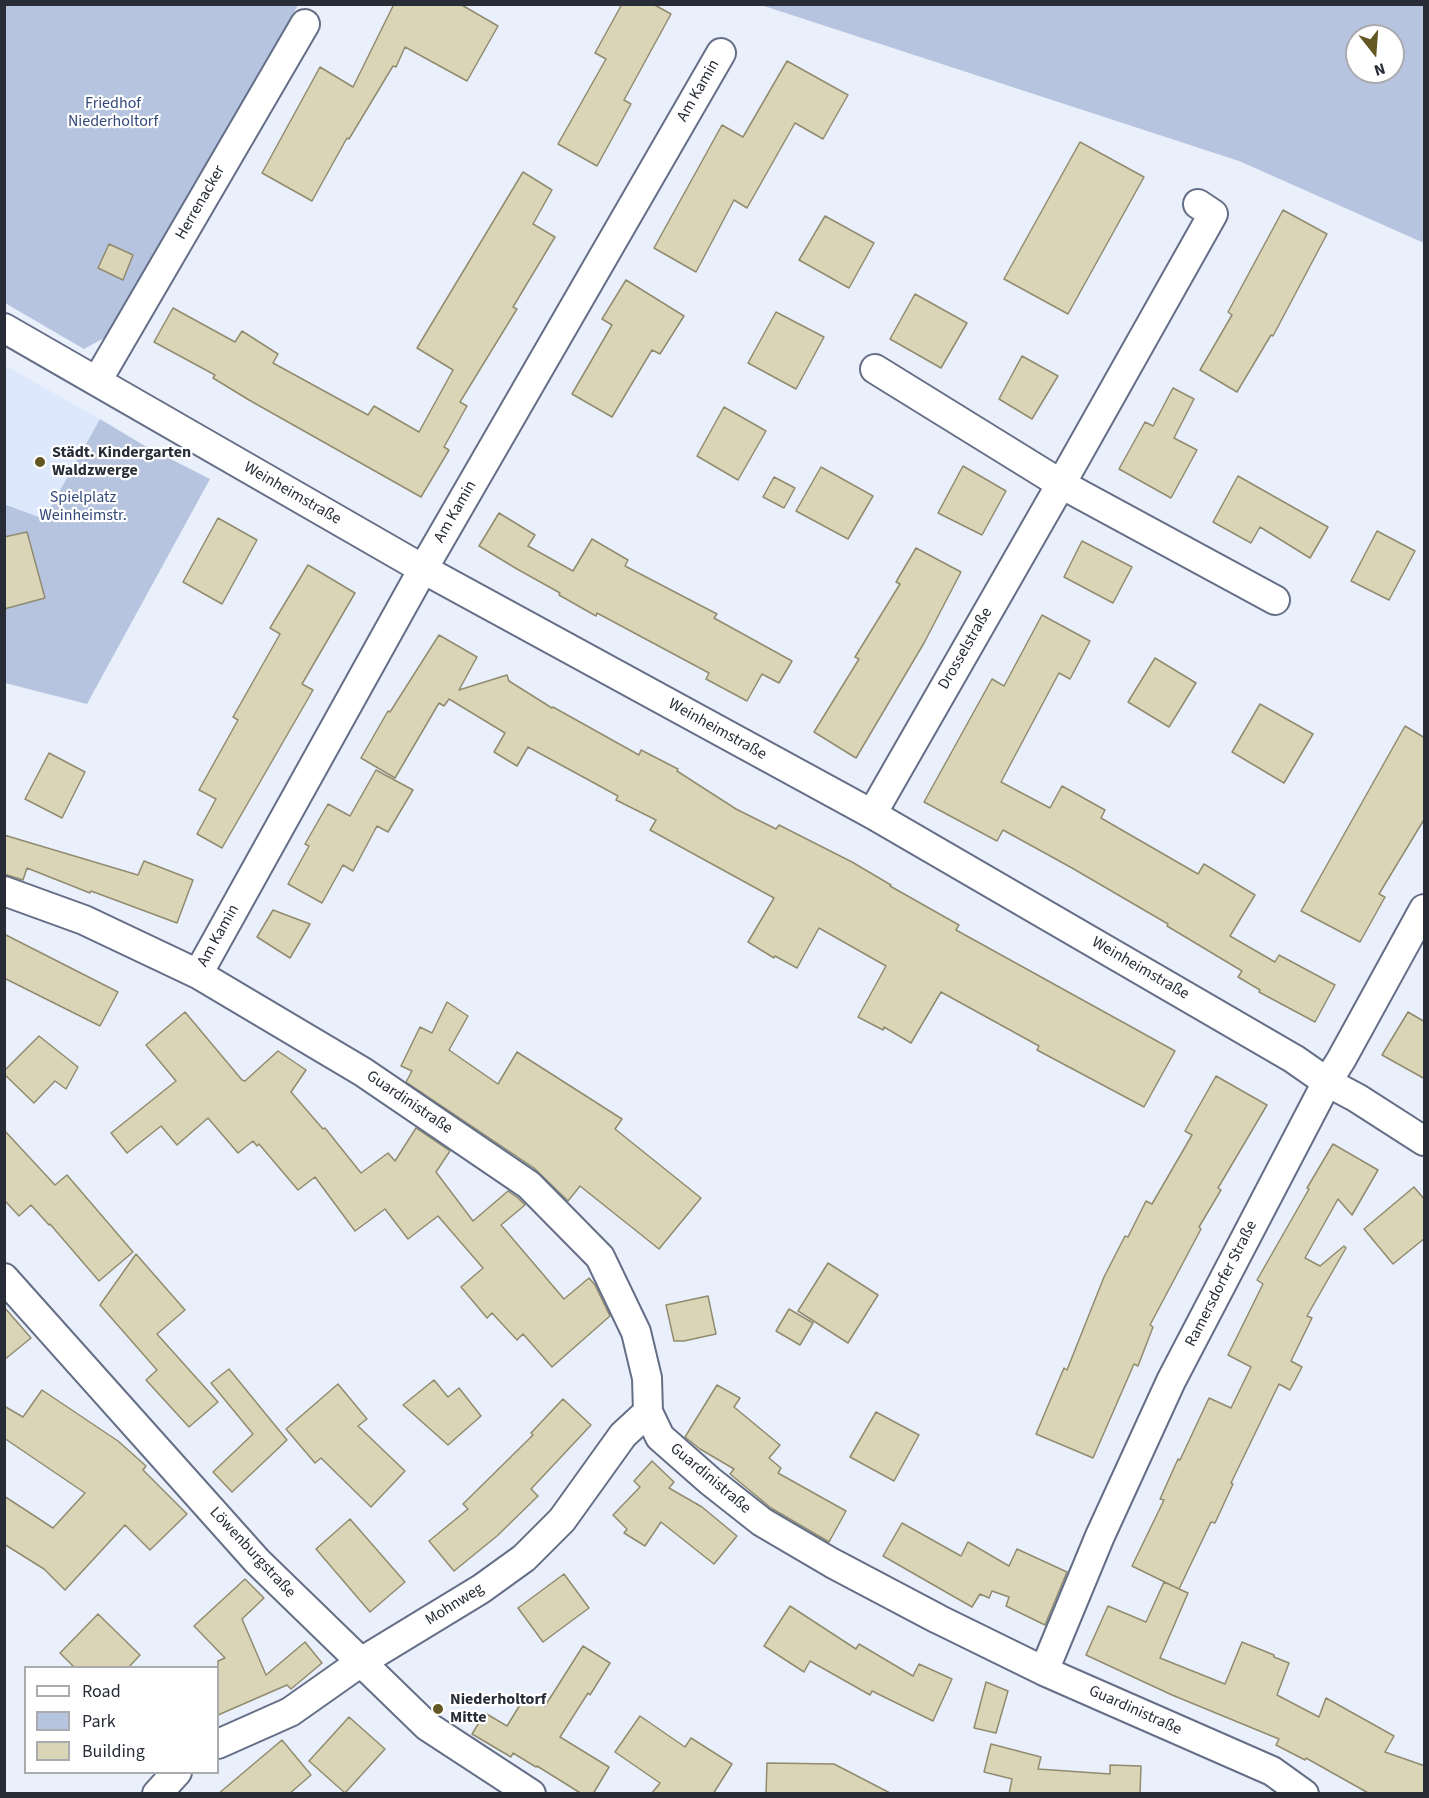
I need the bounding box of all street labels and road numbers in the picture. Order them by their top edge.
street label: Am Kamin [674,57,724,125]
street label: Herrenacker [172,162,230,244]
street label: Weinheimstraße [240,458,344,530]
street label: Am Kamin [431,478,481,546]
street label: Drosselstraße [935,605,997,693]
street label: Weinheimstraße [665,695,769,765]
street label: Am Kamin [194,901,244,971]
street label: Weinheimstraße [1088,933,1192,1005]
street label: Guardinistraße [362,1067,456,1139]
street label: Ramersdorfer Straße [1182,1218,1262,1350]
street label: Guardinistraße [666,1440,754,1518]
street label: Löwenburgstraße [205,1503,299,1603]
street label: Mohnweg [422,1580,488,1630]
street label: Guardinistraße [1086,1682,1184,1740]

